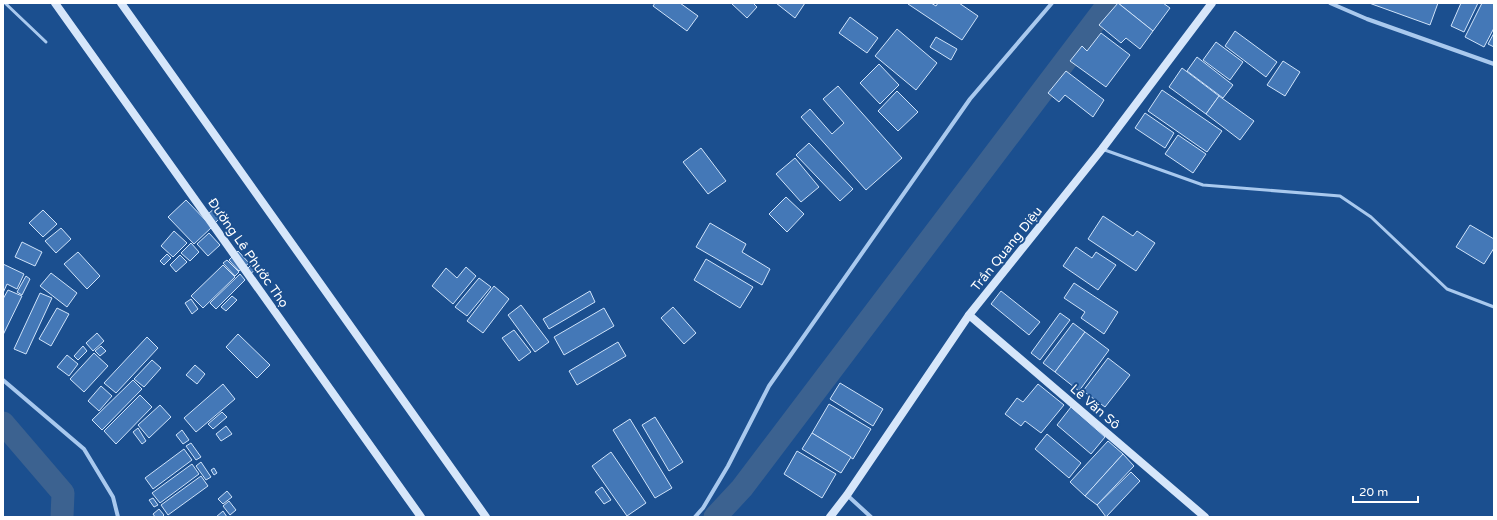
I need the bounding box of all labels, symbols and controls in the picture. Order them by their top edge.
street label: Đường Lê Phước Thọ [204,195,292,311]
street label: Trần Quang Diệu [968,204,1046,294]
street label: Lê Văn Sô [1067,381,1123,433]
scale bar [1353,478,1418,504]
text: 20 m [1359,485,1388,499]

